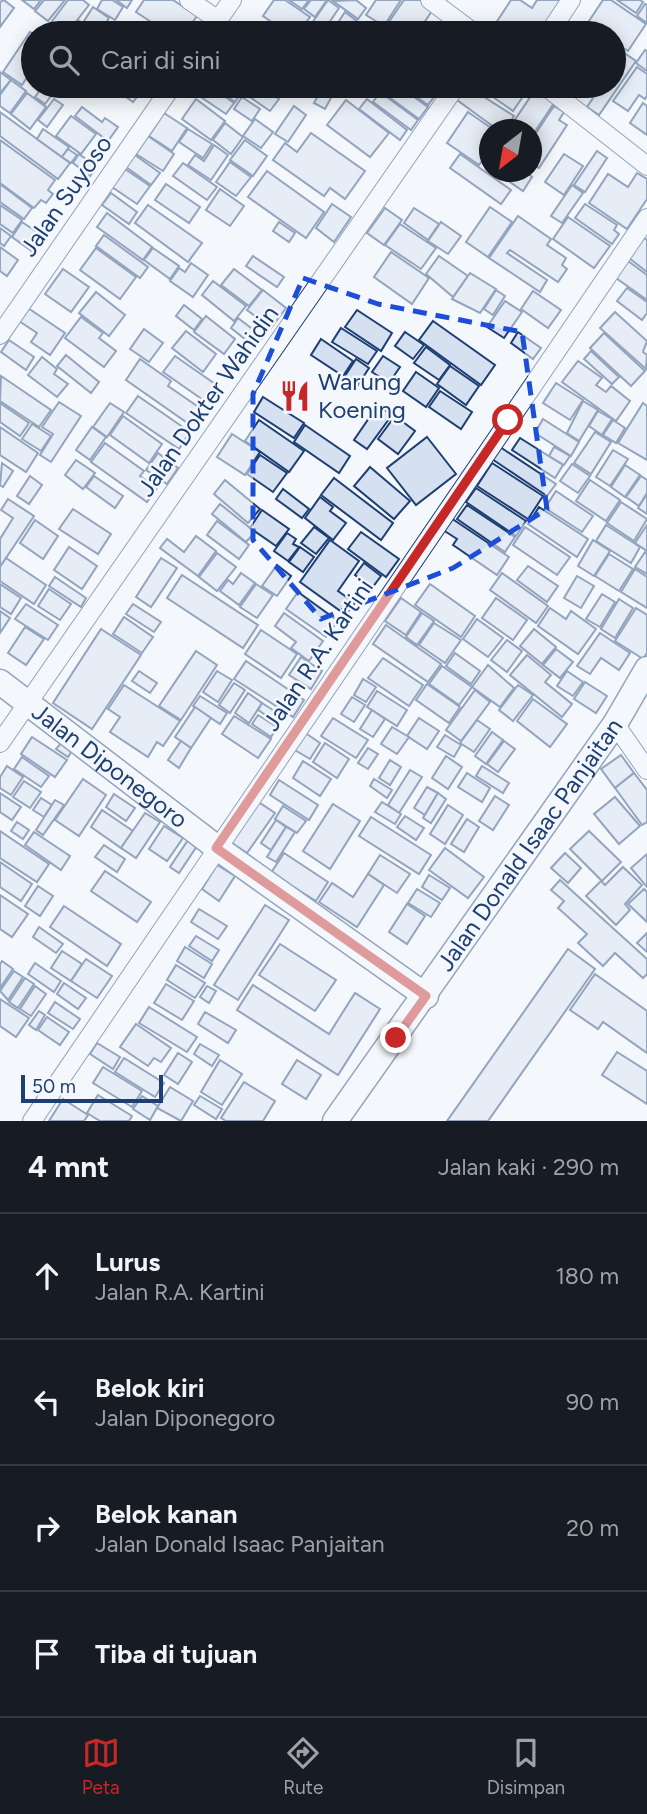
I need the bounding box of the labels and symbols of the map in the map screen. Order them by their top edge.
north arrow [479,119,542,182]
street label: Jalan Suyoso [13,130,118,262]
street label: Jalan Dokter Wahidin [131,300,284,502]
place label: Warung Koening [318,367,406,424]
restaurant icon: Warung Koening [278,379,312,413]
route start [492,404,523,435]
street label: Jalan R.A. Kartini [256,573,379,736]
street label: Jalan Diponegoro [26,697,194,834]
street label: Jalan Donald Isaac Panjaitan [430,713,628,976]
route end [380,1022,411,1053]
scale bar [21,1072,163,1104]

